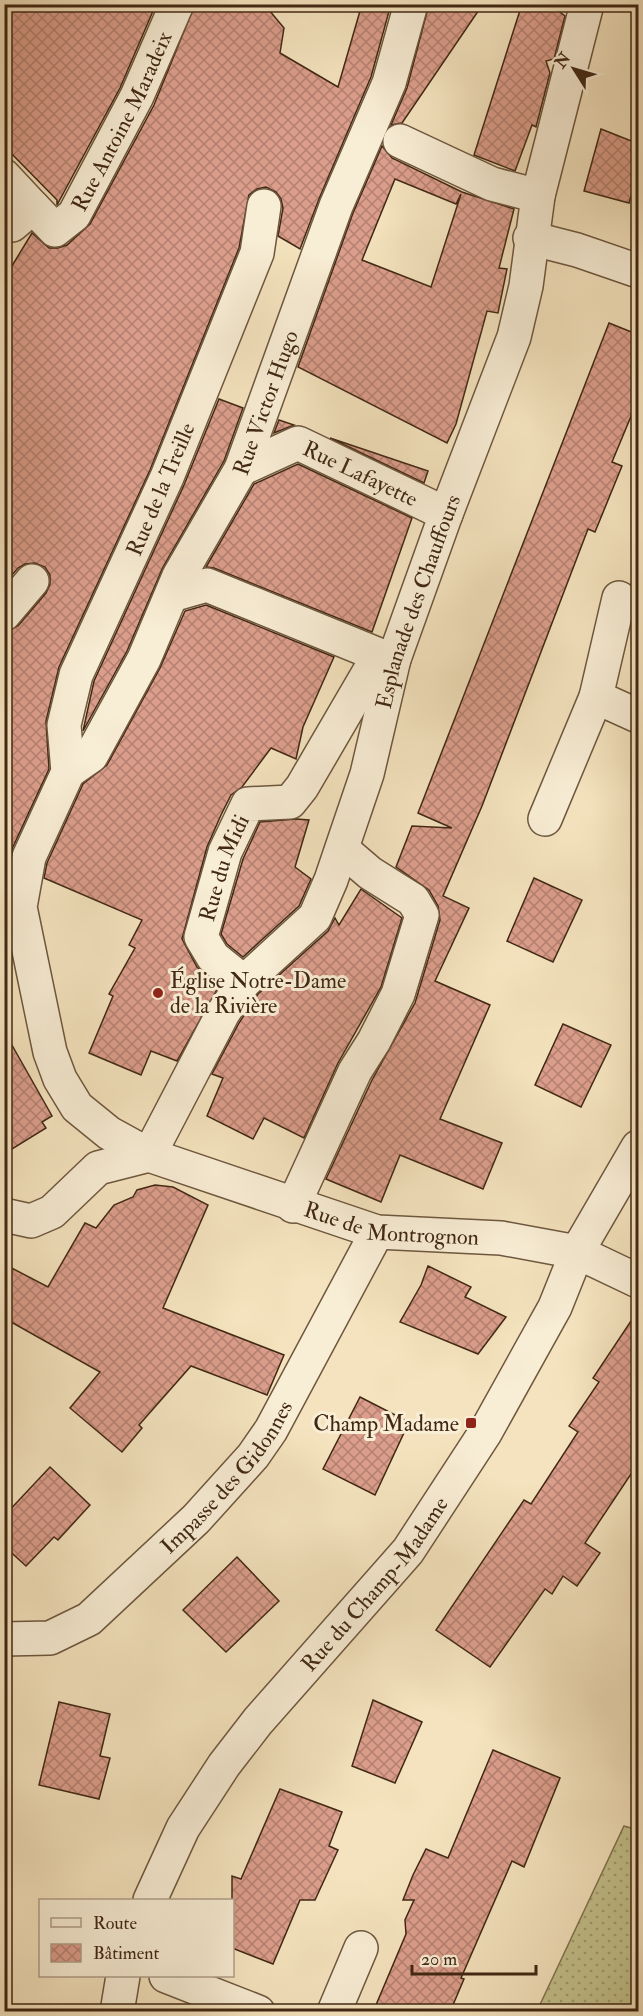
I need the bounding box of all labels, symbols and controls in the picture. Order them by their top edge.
street label: Rue Antoine Maradeix [66,27,179,216]
north arrow [544,39,604,99]
text: N [550,48,576,73]
street label: Rue Victor Hugo [227,327,305,479]
street label: Rue de la Treille [120,418,202,560]
street label: Rue Lafayette [298,434,422,513]
street label: Esplanade des Chauffours [370,491,467,712]
street label: Rue du Midi [193,810,256,925]
place label: Église Notre-Dame de la Rivière [170,966,346,1020]
marker: Église Notre-Dame de la Rivière [151,986,165,1000]
street label: Rue de Montrognon [300,1195,480,1252]
street label: Impasse des Gidonnes [155,1396,299,1560]
place label: Champ Madame [313,1410,459,1439]
marker: Champ Madame [464,1416,478,1430]
street label: Rue du Champ-Madame [295,1492,455,1678]
legend [39,1899,234,1977]
text: Route [93,1912,137,1935]
scale bar [412,1938,536,1976]
text: Bâtiment [93,1942,159,1965]
text: 20 m [421,1948,457,1971]

